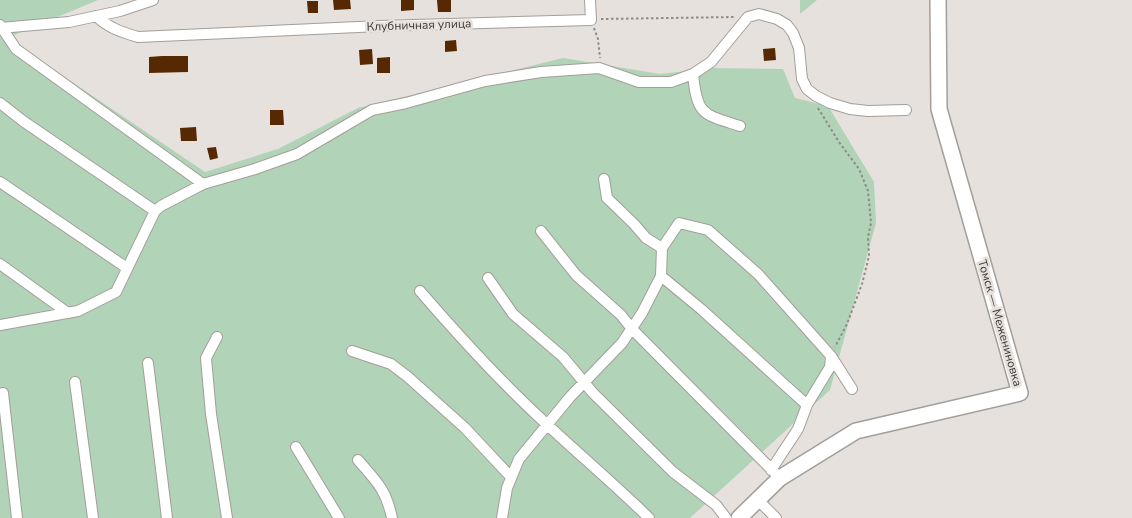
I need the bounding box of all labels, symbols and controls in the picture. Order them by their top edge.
street label: Клубничная улица [366,15,472,35]
street label: Томск — Межениновка [974,258,1026,388]

